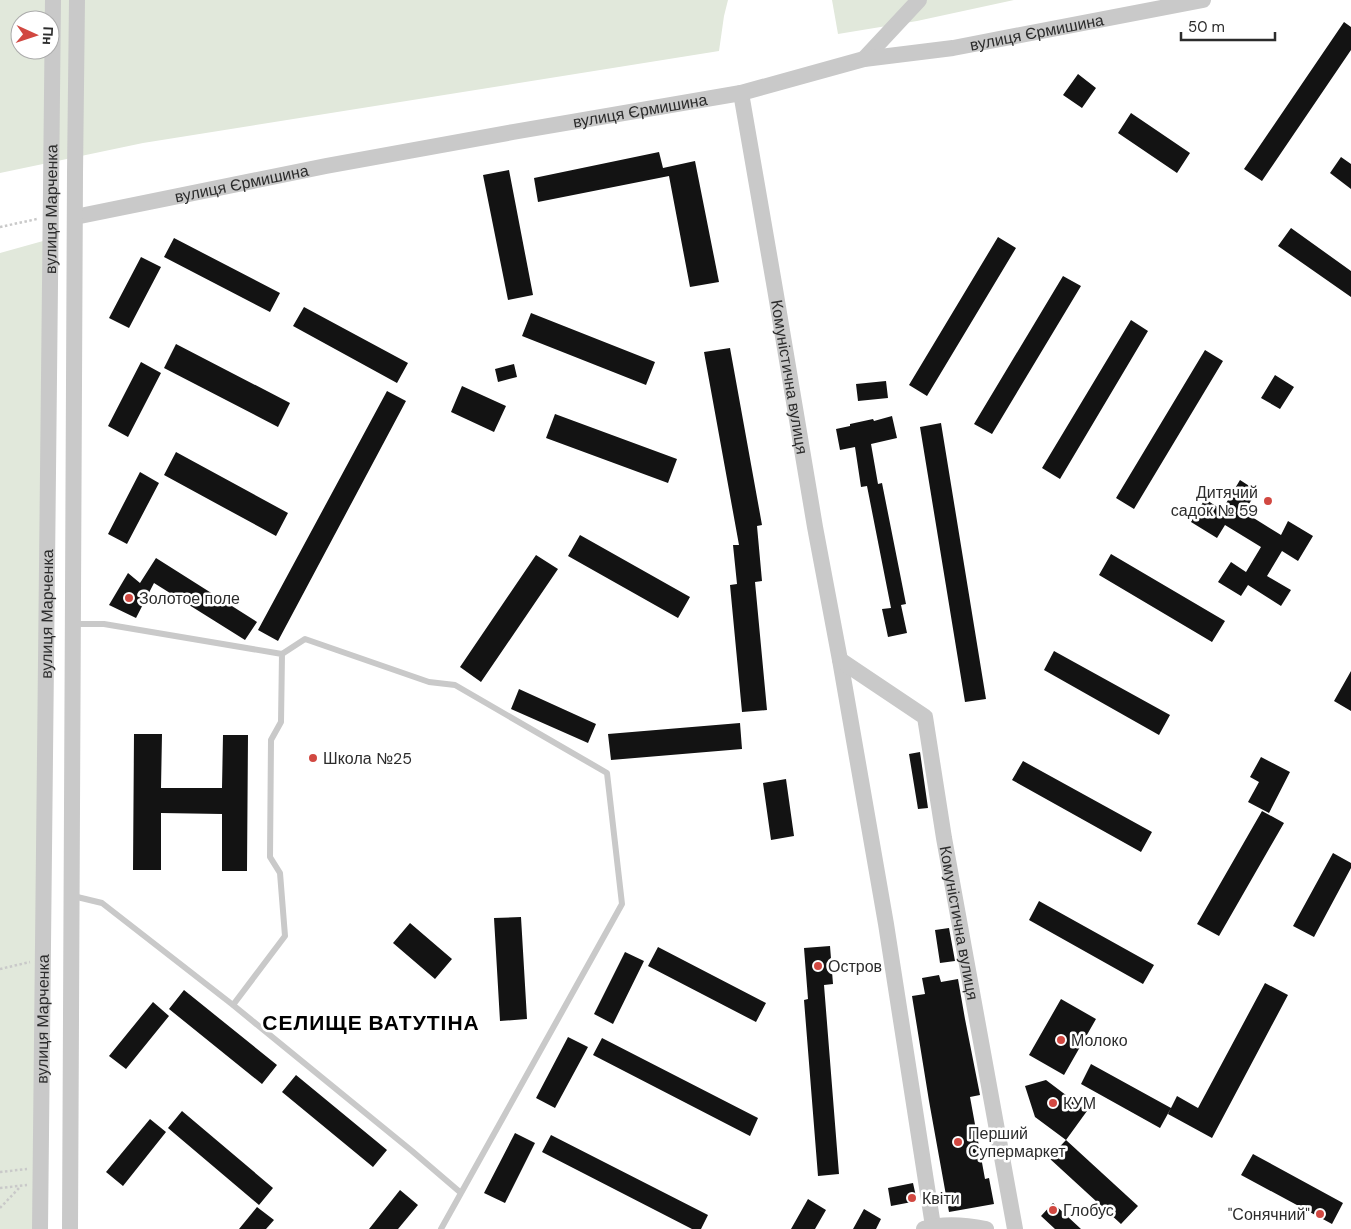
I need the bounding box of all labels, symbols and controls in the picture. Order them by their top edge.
street label: вулиця Єрмишина [968,9,1106,55]
north arrow [10,10,60,60]
scale bar [1181,10,1275,42]
text: 50 m [1188,17,1225,37]
text: Пн [39,26,57,45]
street label: вулиця Єрмишина [571,88,709,132]
street label: вулиця Марченка [40,144,62,274]
street label: вулиця Єрмишина [173,159,310,207]
street label: Комуністична вулиця [766,298,813,456]
place label: Дитячий садок № 59 [1171,482,1258,521]
marker: Дитячий садок № 59 [1262,495,1274,507]
street label: вулиця Марченка [35,549,58,679]
place label: Золотое поле [139,588,240,609]
marker: Золотое поле [123,592,135,604]
place label: Школа №25 [323,748,412,769]
marker: Школа №25 [307,752,319,764]
street label: Комуністична вулиця [935,844,984,1002]
street label: вулиця Марченка [31,954,53,1084]
place label: Остров [828,956,882,977]
marker: Остров [812,960,824,972]
district label: СЕЛИЩЕ ВАТУТІНА [262,1009,480,1037]
place label: Молоко [1071,1030,1128,1051]
marker: Молоко [1055,1034,1067,1046]
place label: КУМ [1063,1093,1096,1114]
marker: КУМ [1047,1097,1059,1109]
place label: Перший Супермаркет [968,1123,1066,1162]
marker: Перший Супермаркет [952,1136,964,1148]
place label: Квіти [922,1188,960,1209]
marker: Квіти [906,1192,918,1204]
place label: Глобус [1063,1200,1114,1221]
marker: Глобус [1047,1204,1059,1216]
place label: "Сонячний" [1228,1204,1310,1225]
marker: "Сонячний" [1314,1208,1326,1220]

